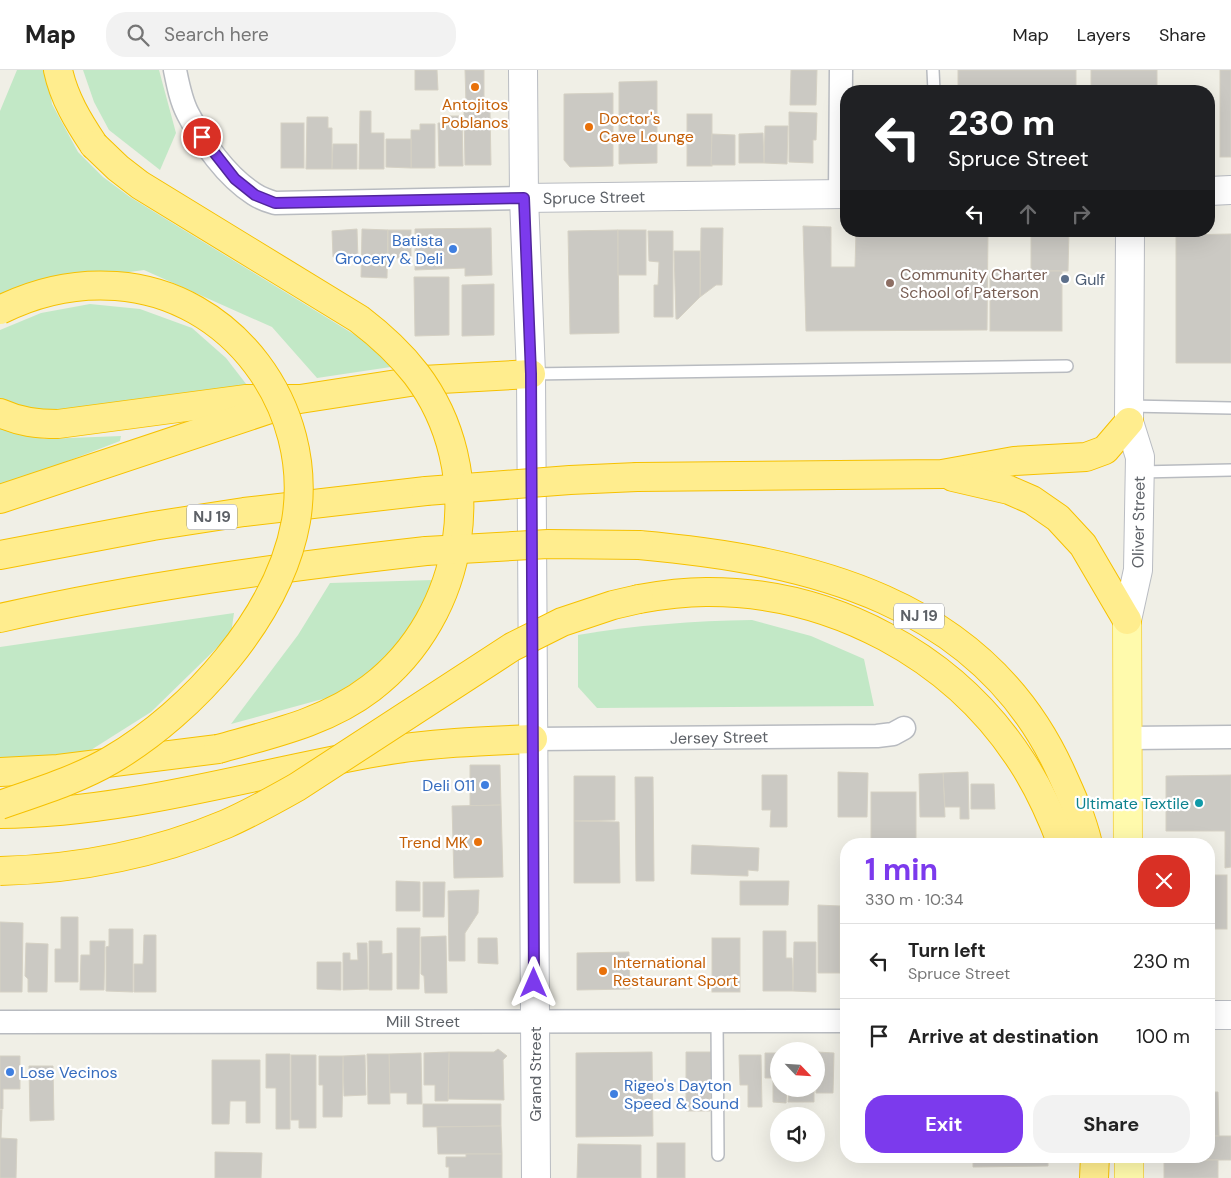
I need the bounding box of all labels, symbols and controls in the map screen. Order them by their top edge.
search box [106,12,456,57]
text: Map [25,19,76,50]
icon: search [124,21,152,49]
text: Search here [164,22,269,47]
text: Map [1013,23,1049,47]
text: Layers [1077,23,1131,47]
text: Share [1159,23,1206,47]
marker: Antojitos Poblanos [469,81,481,93]
place label: Antojitos Poblanos [441,94,509,133]
text: 230 m [948,100,1055,146]
icon: left [865,105,930,170]
place label: Doctor's Cave Lounge [599,108,694,147]
pin [181,116,223,158]
marker: Doctor's Cave Lounge [583,121,595,133]
icon: arrive [188,123,216,151]
text: Spruce Street [948,144,1089,173]
street label: Spruce Street [543,186,645,209]
icon: left [961,200,989,228]
icon: ahead [1014,200,1042,228]
icon: right [1067,200,1095,228]
place label: Batista Grocery & Deli [335,230,443,269]
marker: Batista Grocery & Deli [447,243,459,255]
place label: Community Charter School of Paterson [900,264,1048,303]
place label: Gulf [1075,269,1105,290]
marker: Gulf [1059,273,1071,285]
marker: Community Charter School of Paterson [884,277,896,289]
street label: Oliver Street [1127,476,1150,568]
road number: NJ 19 [187,504,237,530]
road number: NJ 19 [894,604,944,628]
street label: Jersey Street [670,726,768,749]
place label: Deli 011 [422,775,475,796]
marker: Deli 011 [479,779,491,791]
place label: Ultimate Textile [1076,793,1189,814]
marker: Ultimate Textile [1193,797,1205,809]
place label: Trend MK [399,832,468,853]
marker: Trend MK [472,836,484,848]
text: 1 min [865,850,938,889]
button: close [1138,855,1190,907]
text: 330 m · 10:34 [865,889,963,910]
text: Turn left [908,938,986,963]
icon: left [865,947,893,975]
text: 230 m [1133,949,1190,974]
place label: International Restaurant Sport [613,952,738,991]
position arrow [507,956,559,1008]
text: Spruce Street [908,963,1010,984]
marker: International Restaurant Sport [597,965,609,977]
street label: Mill Street [386,1011,460,1032]
icon: arrive [865,1022,893,1050]
text: Arrive at destination [908,1024,1099,1049]
text: 100 m [1136,1024,1190,1049]
street label: Grand Street [525,1026,546,1122]
north arrow [770,1042,825,1098]
map controls [770,1042,825,1162]
place label: Lose Vecinos [20,1062,117,1083]
marker: Lose Vecinos [4,1066,16,1078]
place label: Rigeo's Dayton Speed & Sound [624,1075,739,1114]
marker: Rigeo's Dayton Speed & Sound [608,1088,620,1100]
button: Exit [865,1095,1023,1153]
button: Share [1033,1095,1190,1153]
button: sound [770,1107,825,1162]

